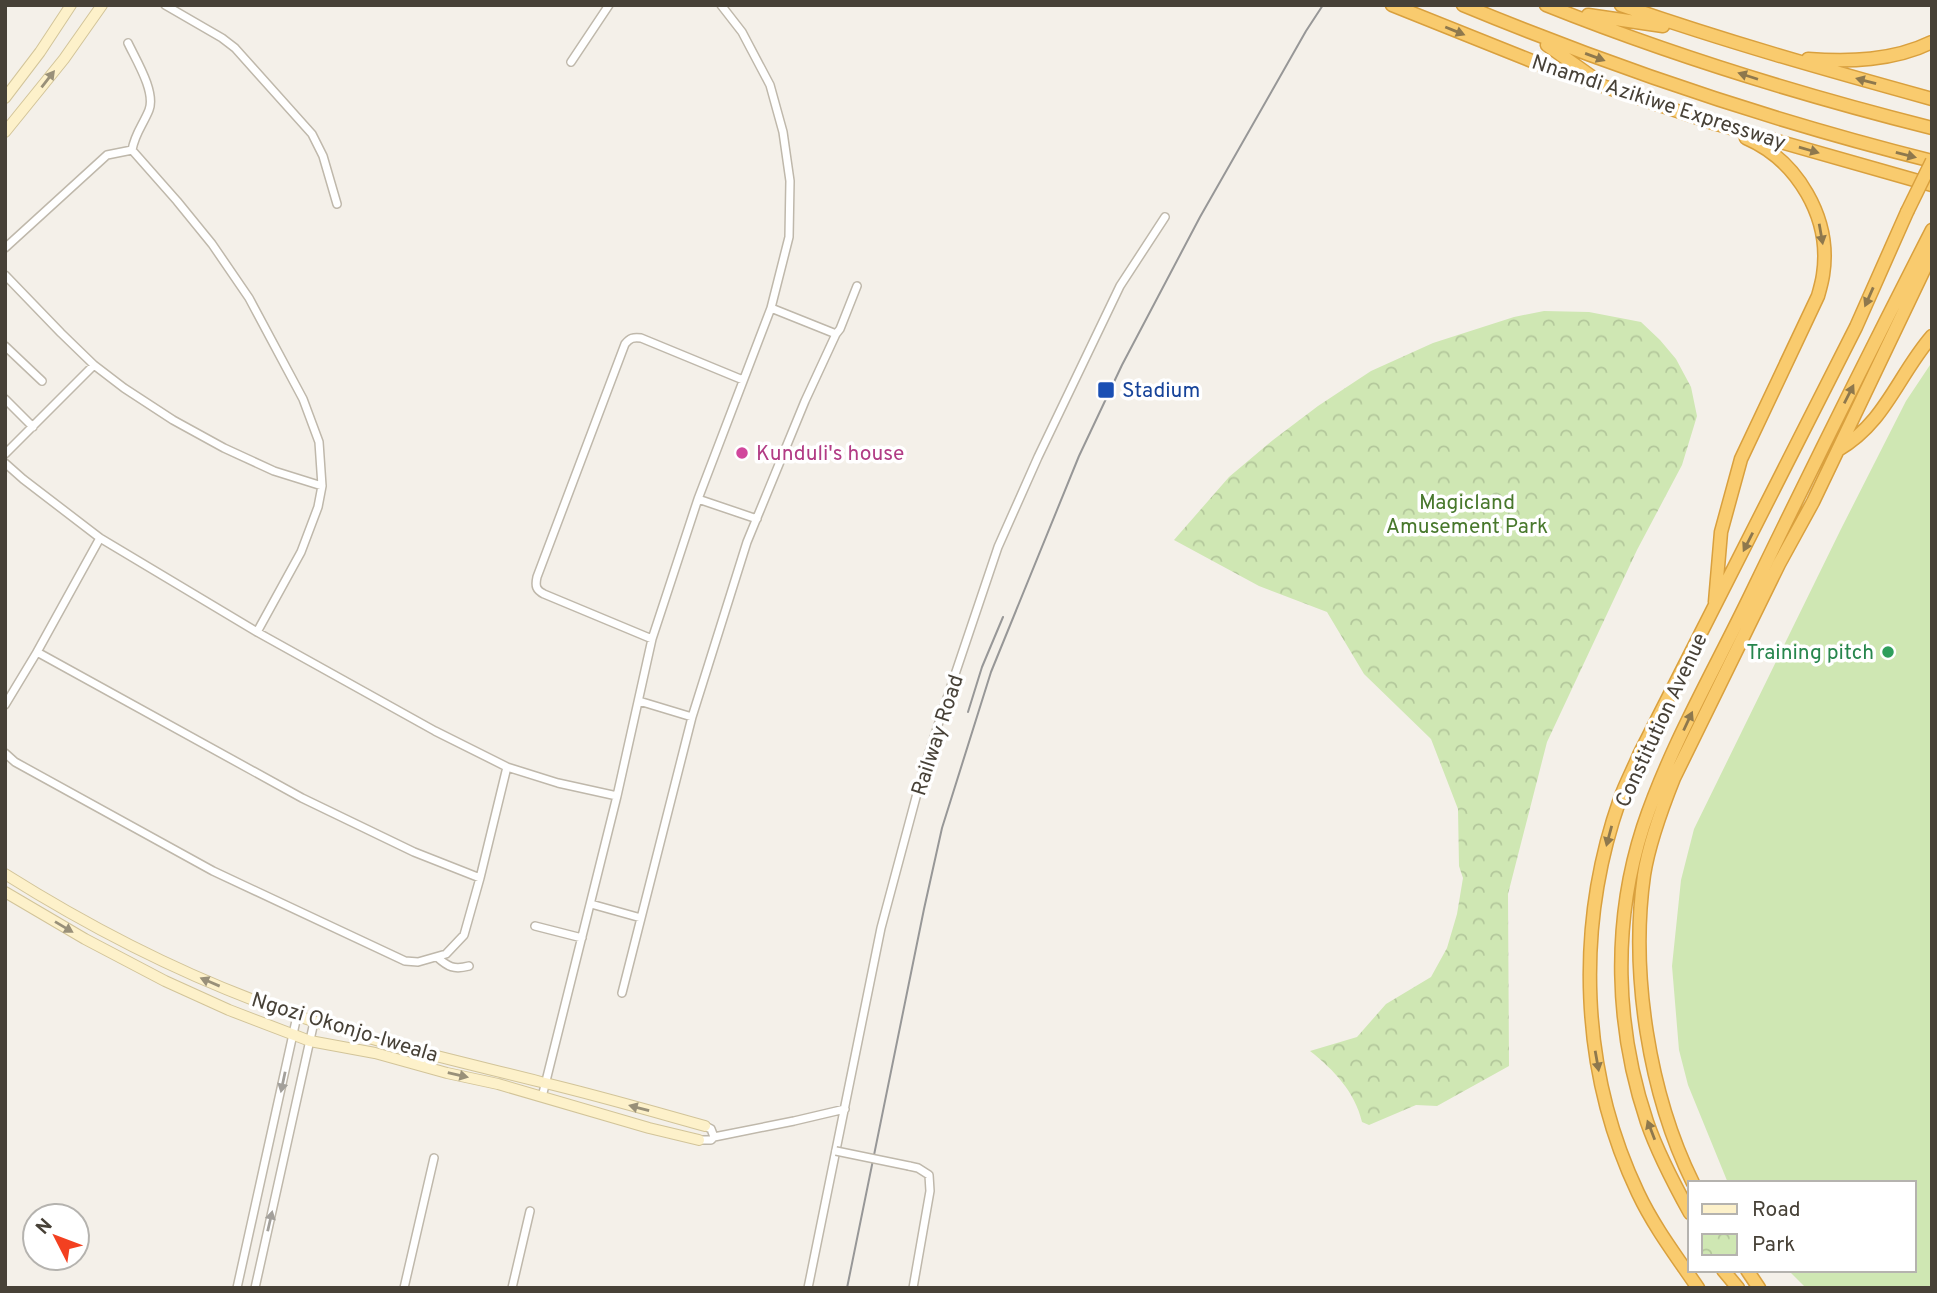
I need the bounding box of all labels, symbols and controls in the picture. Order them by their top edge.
one-way arrow [1444,26,1465,37]
street label: Nnamdi Azikiwe Expressway [1528,50,1789,157]
one-way arrow [1585,52,1606,63]
one-way arrow [41,70,55,88]
one-way arrow [1738,70,1759,81]
one-way arrow [1855,75,1877,86]
one-way arrow [1799,146,1820,156]
one-way arrow [1895,150,1917,161]
one-way arrow [1816,223,1827,245]
one-way arrow [1863,287,1875,307]
place label: Stadium [1122,378,1200,405]
marker: Stadium [1096,380,1116,400]
one-way arrow [1843,384,1854,404]
place label: Kunduli's house [756,441,904,468]
marker: Kunduli's house [734,445,750,461]
park label: Magicland Amusement Park [1386,490,1548,541]
one-way arrow [1743,532,1754,552]
street label: Constitution Avenue [1610,629,1715,812]
place label: Training pitch [1746,640,1874,667]
marker: Training pitch [1880,644,1896,660]
street label: Railway Road [906,671,971,800]
one-way arrow [1683,711,1694,732]
one-way arrow [1604,825,1614,846]
one-way arrow [54,920,73,933]
one-way arrow [199,976,220,987]
street label: Ngozi Okonjo-Iweala [248,987,441,1070]
one-way arrow [1592,1050,1603,1072]
one-way arrow [447,1070,469,1081]
one-way arrow [277,1071,288,1093]
one-way arrow [628,1102,650,1113]
one-way arrow [1645,1119,1656,1140]
legend [1688,1181,1916,1272]
text: Road [1752,1197,1801,1224]
north arrow [21,1202,91,1272]
one-way arrow [264,1210,275,1232]
text: N [31,1214,58,1240]
text: Park [1752,1232,1795,1259]

